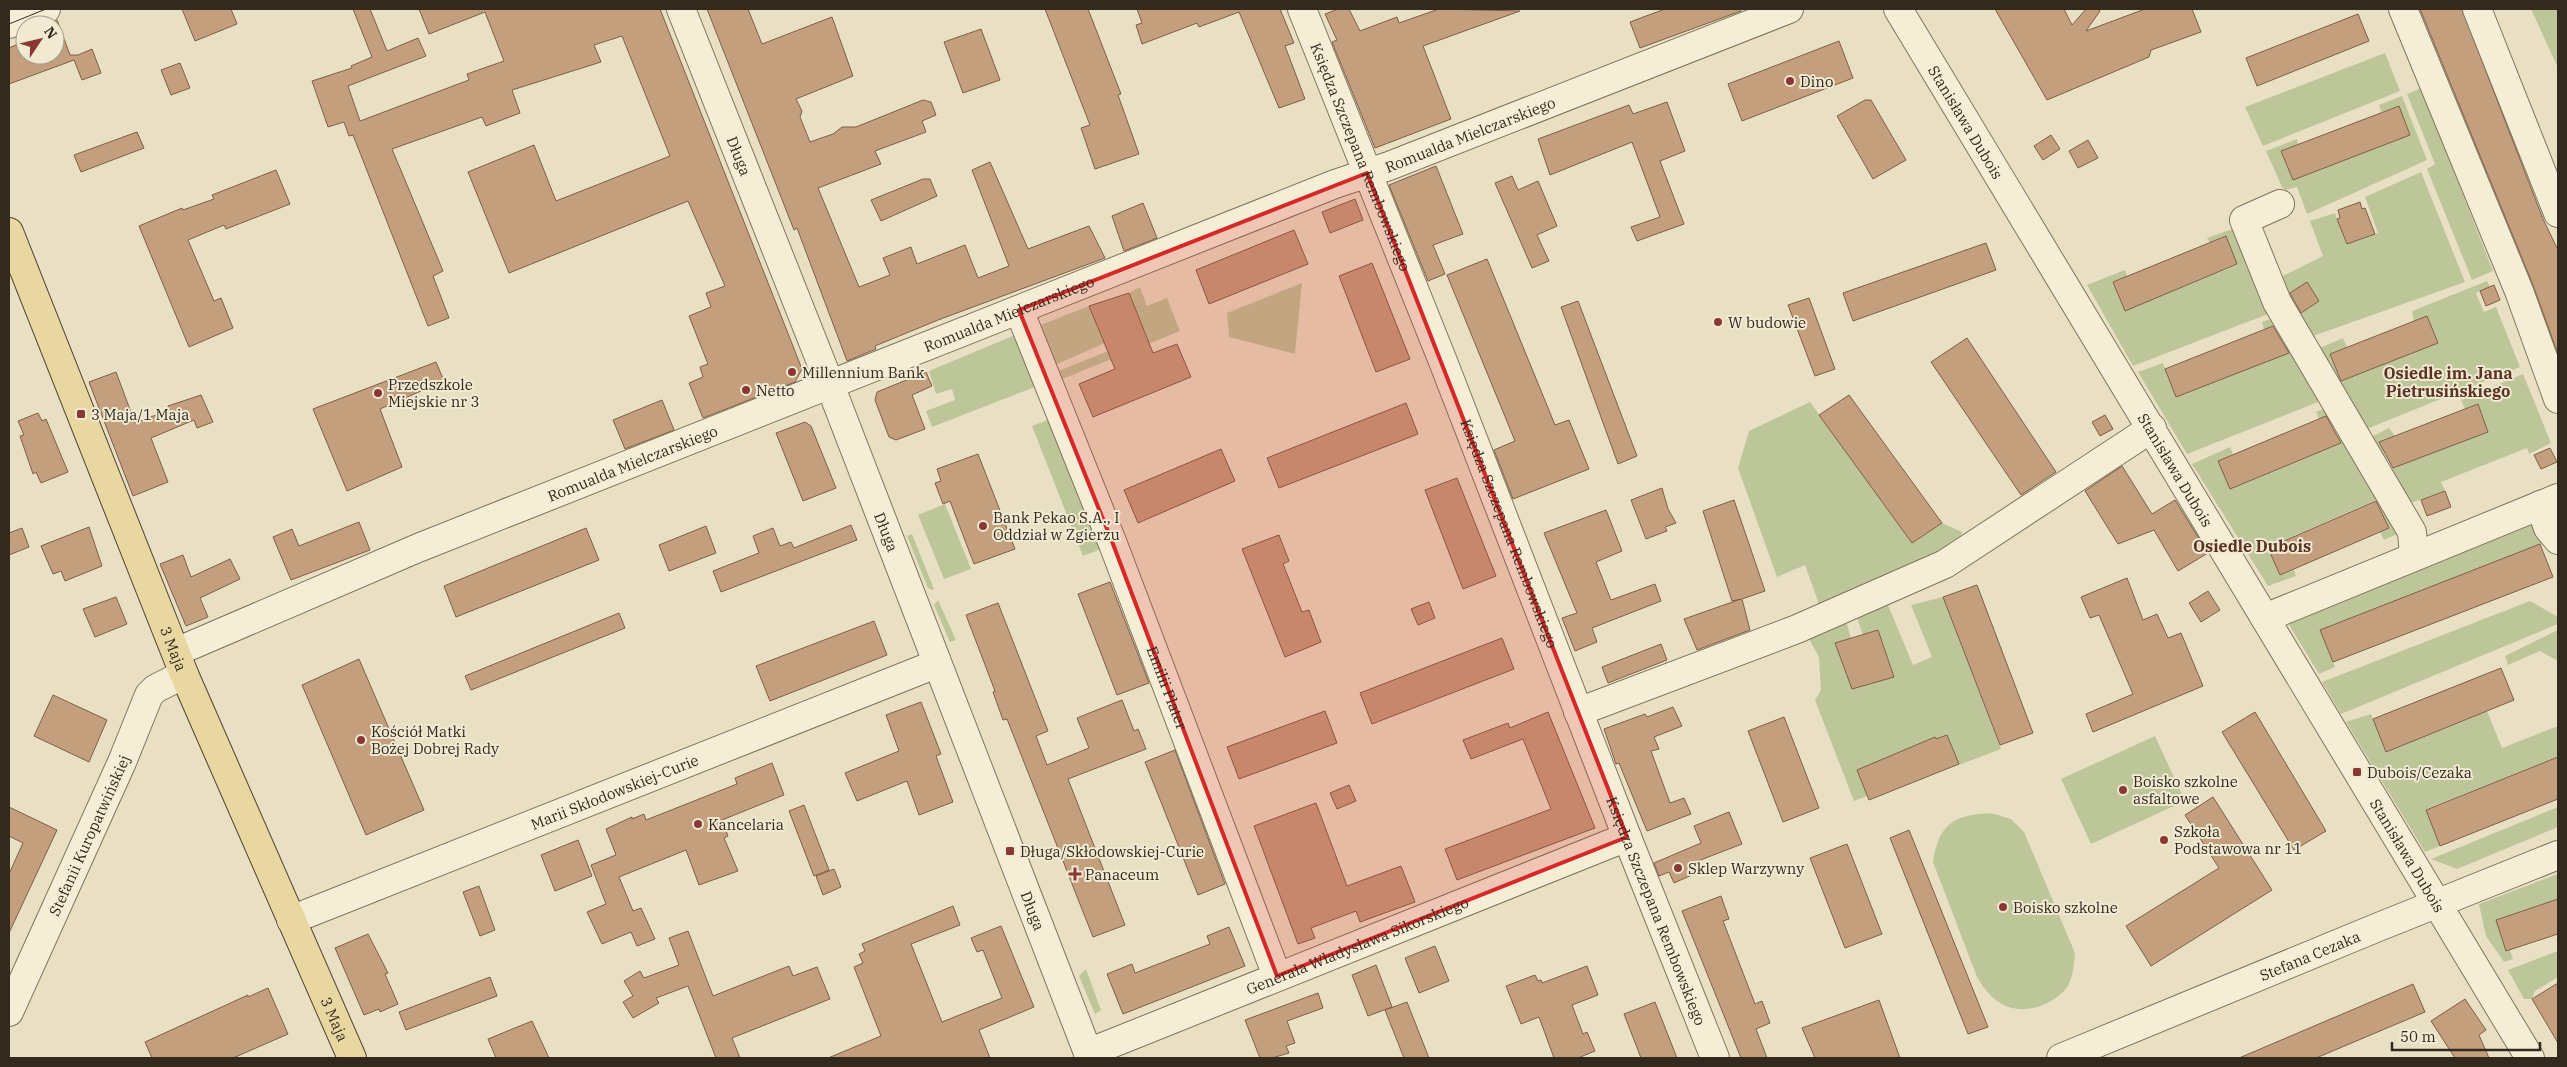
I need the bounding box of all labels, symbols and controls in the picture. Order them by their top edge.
north arrow [15,15,65,65]
text: N [40,23,61,42]
street label: Księdza Szczepana Rembowskiego [1307,40,1415,274]
street label: Stanisława Dubois [1925,62,2008,182]
place label: Dino [1800,72,1833,91]
marker: Dino [1784,75,1796,87]
street label: Romualda Mielczarskiego [1382,92,1558,176]
street label: Długa [723,133,756,178]
street label: Romualda Mielczarskiego [921,271,1097,356]
place label: W budowie [1728,313,1806,332]
marker: W budowie [1712,316,1724,328]
place label: Millennium Bank [802,363,925,382]
district label: Osiedle im. Jana Pietrusińskiego [2383,363,2513,401]
marker: Millennium Bank [786,366,798,378]
place label: Przedszkole Miejskie nr 3 [388,375,479,411]
place label: Netto [756,381,795,400]
marker: Netto [740,384,752,396]
marker: Przedszkole Miejskie nr 3 [372,387,384,399]
place label: 3 Maja/1 Maja [91,405,190,424]
marker: 3 Maja/1 Maja [75,408,87,420]
street label: Stanisława Dubois [2134,409,2217,530]
street label: Księdza Szczepana Rembowskiego [1457,416,1562,651]
street label: Romualda Mielczarskiego [544,421,720,505]
place label: Bank Pekao S.A., I Oddział w Zgierzu [993,508,1120,544]
street label: Długa [871,510,903,554]
marker: Bank Pekao S.A., I Oddział w Zgierzu [977,520,989,532]
district label: Osiedle Dubois [2193,536,2311,556]
street label: 3 Maja [157,623,191,674]
street label: Emilii Plater [1143,643,1192,733]
place label: Kościół Matki Bożej Dobrej Rady [371,722,499,758]
marker: Kościół Matki Bożej Dobrej Rady [355,734,367,746]
street label: Marii Skłodowskiej-Curie [528,750,701,833]
street label: Stefanii Kuropatwińskiej [44,752,133,919]
place label: Dubois/Cezaka [2367,763,2472,782]
marker: Dubois/Cezaka [2351,766,2363,778]
place label: Boisko szkolne asfaltowe [2133,772,2238,808]
marker: Boisko szkolne asfaltowe [2117,784,2129,796]
street label: Księdza Szczepana Rembowskiego [1603,794,1710,1028]
street label: Stanisława Dubois [2366,795,2449,916]
place label: Kancelaria [708,815,784,834]
marker: Kancelaria [692,818,704,830]
place label: Szkoła Podstawowa nr 11 [2174,822,2302,858]
marker: Szkoła Podstawowa nr 11 [2158,834,2170,846]
place label: Długa/Skłodowskiej-Curie [1020,842,1204,861]
marker: Długa/Skłodowskiej-Curie [1004,845,1016,857]
place label: Sklep Warzywny [1688,859,1804,878]
marker: Sklep Warzywny [1672,862,1684,874]
place label: Panaceum [1085,865,1159,884]
marker: Panaceum [1069,868,1081,880]
street label: Długa [1017,888,1049,933]
street label: Generała Władysława Sikorskiego [1243,892,1471,998]
place label: Boisko szkolne [2013,898,2118,917]
marker: Boisko szkolne [1997,901,2009,913]
street label: Stefana Cezaka [2257,926,2363,985]
street label: 3 Maja [317,994,353,1044]
scale bar [2392,1020,2540,1052]
text: 50 m [2400,1027,2436,1046]

